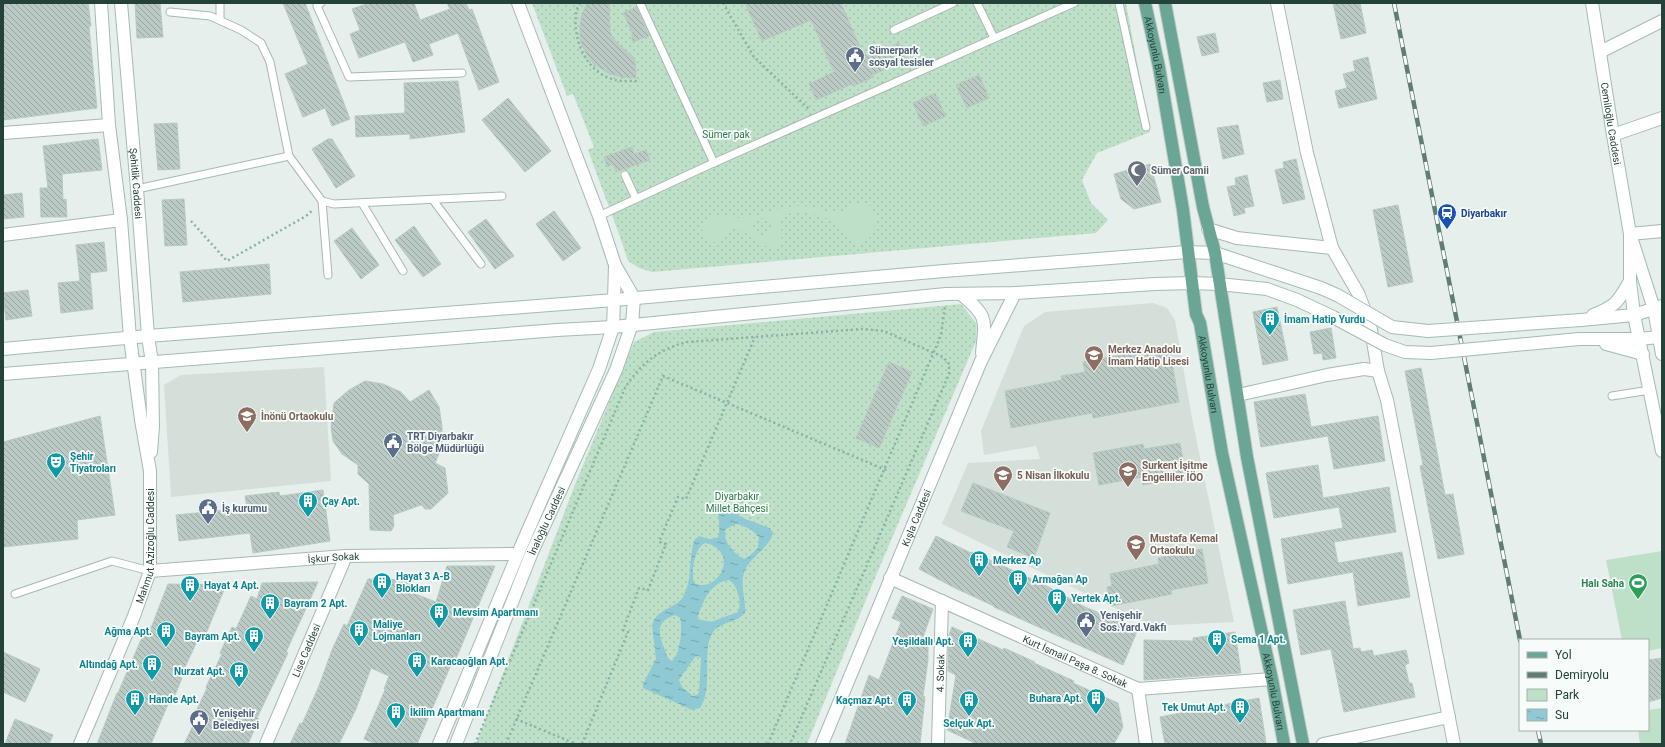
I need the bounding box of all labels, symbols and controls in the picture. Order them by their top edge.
street label: Akkoyunlu Bulvarı [1143,15,1169,94]
public building icon: Sümerpark sosyal tesisler [844,45,866,73]
place label: Sümerpark sosyal tesisler [869,45,934,68]
street label: Cemiloğlu Caddesi [1599,81,1624,166]
park label: Sümer pak [702,129,751,140]
street label: Şehitlik Caddesi [128,147,145,219]
mosque icon: Sümer Camii [1126,159,1148,187]
place label: Sümer Camii [1151,165,1209,176]
station icon: Diyarbakır [1436,202,1458,230]
place label: Diyarbakır [1461,208,1507,219]
building icon: İmam Hatip Yurdu [1259,308,1281,336]
place label: İmam Hatip Yurdu [1284,312,1365,325]
street label: Akkoyunlu Bulvarı [1197,334,1221,414]
school or university icon: Merkez Anadolu İmam Hatip Lisesi [1083,344,1105,372]
place label: Merkez Anadolu İmam Hatip Lisesi [1108,344,1189,367]
school or university icon: İnönü Ortaokulu [236,405,258,433]
place label: İnönü Ortaokulu [261,409,334,422]
public building icon: TRT Diyarbakır Bölge Müdürlüğü [382,431,404,459]
place label: TRT Diyarbakır Bölge Müdürlüğü [407,431,484,454]
theatre icon: Şehir Tiyatroları [45,451,67,479]
place label: Şehir Tiyatroları [70,451,116,474]
place label: Surkent İşitme Engelliler İÖO [1142,458,1208,483]
school or university icon: Surkent İşitme Engelliler İÖO [1117,460,1139,488]
school or university icon: 5 Nisan İlkokulu [992,464,1014,492]
place label: 5 Nisan İlkokulu [1017,468,1090,481]
street label: İnaloğlu Caddesi [525,485,567,556]
street label: Mahmut Azizoğlu Caddesi [133,488,156,605]
street label: Kışla Caddesi [899,488,933,548]
building icon: Çay Apt. [297,490,319,518]
park label: Diyarbakır Millet Bahçesi [706,491,768,514]
place label: Çay Apt. [322,496,360,507]
public building icon: İş kurumu [197,497,219,525]
place label: İş kurumu [222,501,267,514]
school or university icon: Mustafa Kemal Ortaokulu [1125,533,1147,561]
place label: Mustafa Kemal Ortaokulu [1150,533,1218,556]
building icon: Merkez Ap [968,549,990,577]
street label: İşkur Sokak [307,550,360,564]
place label: Merkez Ap [993,555,1042,566]
building icon: Armağan Ap [1007,568,1029,596]
building icon: Hayat 3 A-B Blokları [371,571,393,599]
place label: Hayat 3 A-B Blokları [396,571,450,594]
sports icon: Halı Saha [1627,572,1649,600]
building icon: Hayat 4 Apt. [179,574,201,602]
place label: Armağan Ap [1032,574,1088,585]
place label: Halı Saha [1581,578,1625,589]
place label: Hayat 4 Apt. [204,580,259,591]
building icon: Yertek Apt. [1046,587,1068,615]
building icon: Bayram 2 Apt. [259,592,281,620]
place label: Yertek Apt. [1071,593,1121,604]
place label: Bayram 2 Apt. [284,598,347,609]
building icon: Mevsim Apartmanı [428,601,450,629]
place label: Mevsim Apartmanı [453,607,539,618]
public building icon: Yenişehir Sos.Yard.Vakfı [1075,610,1097,638]
place label: Yenişehir Sos.Yard.Vakfı [1100,610,1167,633]
building icon: Maliye Lojmanları [348,619,370,647]
place label: Maliye Lojmanları [373,619,421,642]
building icon: Ağma Apt. [155,620,177,648]
street label: Lise Caddesi [290,622,322,679]
building icon: Bayram Apt. [243,625,265,653]
place label: Ağma Apt. [105,626,152,637]
building icon: Sema 1 Apt. [1206,628,1228,656]
building icon: Yeşildallı Apt. [957,630,979,658]
place label: Bayram Apt. [185,631,240,642]
street label: Kurt İsmail Paşa 8. Sokak [1021,633,1130,689]
place label: Sema 1 Apt. [1231,634,1286,645]
place label: Yeşildallı Apt. [892,636,954,647]
legend [1519,639,1649,731]
text: Yol [1555,648,1572,662]
building icon: Karacaoğlan Apt. [406,650,428,678]
street label: Akkoyunlu Bulvarı [1261,652,1287,731]
building icon: Altındağ Apt. [141,653,163,681]
street label: 4. Sokak [934,653,946,692]
place label: Karacaoğlan Apt. [431,656,508,667]
place label: Altındağ Apt. [79,659,138,670]
building icon: Nurzat Apt. [228,660,250,688]
place label: Nurzat Apt. [174,666,225,677]
text: Demiryolu [1555,668,1609,682]
building icon: Buhara Apt. [1085,687,1107,715]
building icon: Hande Apt. [124,688,146,716]
text: Park [1555,688,1580,702]
building icon: Kaçmaz Apt. [896,689,918,717]
building icon: Selçuk Apt. [958,689,980,717]
place label: Buhara Apt. [1029,693,1082,704]
place label: Hande Apt. [149,694,199,705]
place label: Kaçmaz Apt. [836,695,893,706]
building icon: Tek Umut Apt. [1229,696,1251,724]
building icon: İkilim Apartmanı [385,701,407,729]
place label: Tek Umut Apt. [1162,702,1226,713]
place label: İkilim Apartmanı [410,705,485,718]
public building icon: Yenişehir Belediyesi [188,708,210,736]
place label: Yenişehir Belediyesi [213,708,260,731]
text: Su [1555,708,1569,722]
place label: Selçuk Apt. [943,718,995,729]

